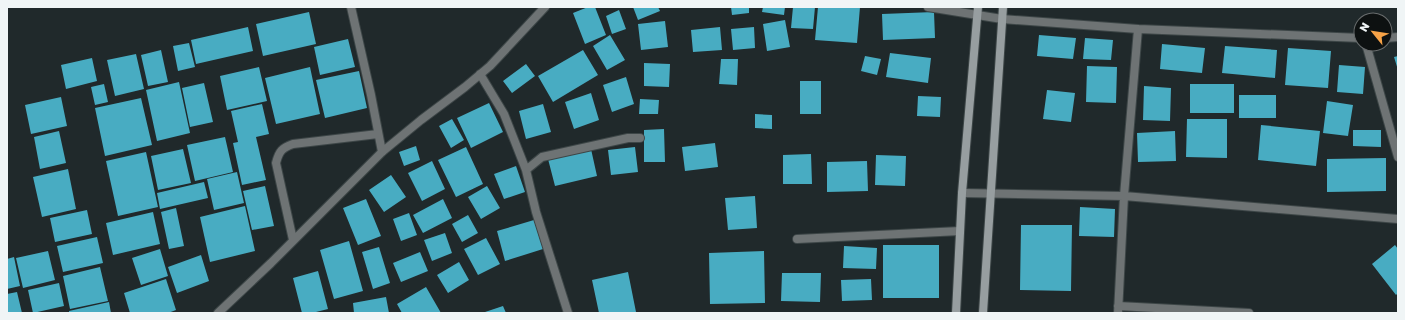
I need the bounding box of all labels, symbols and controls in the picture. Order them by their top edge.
north arrow [1353,12,1393,52]
text: N [1356,20,1372,34]

